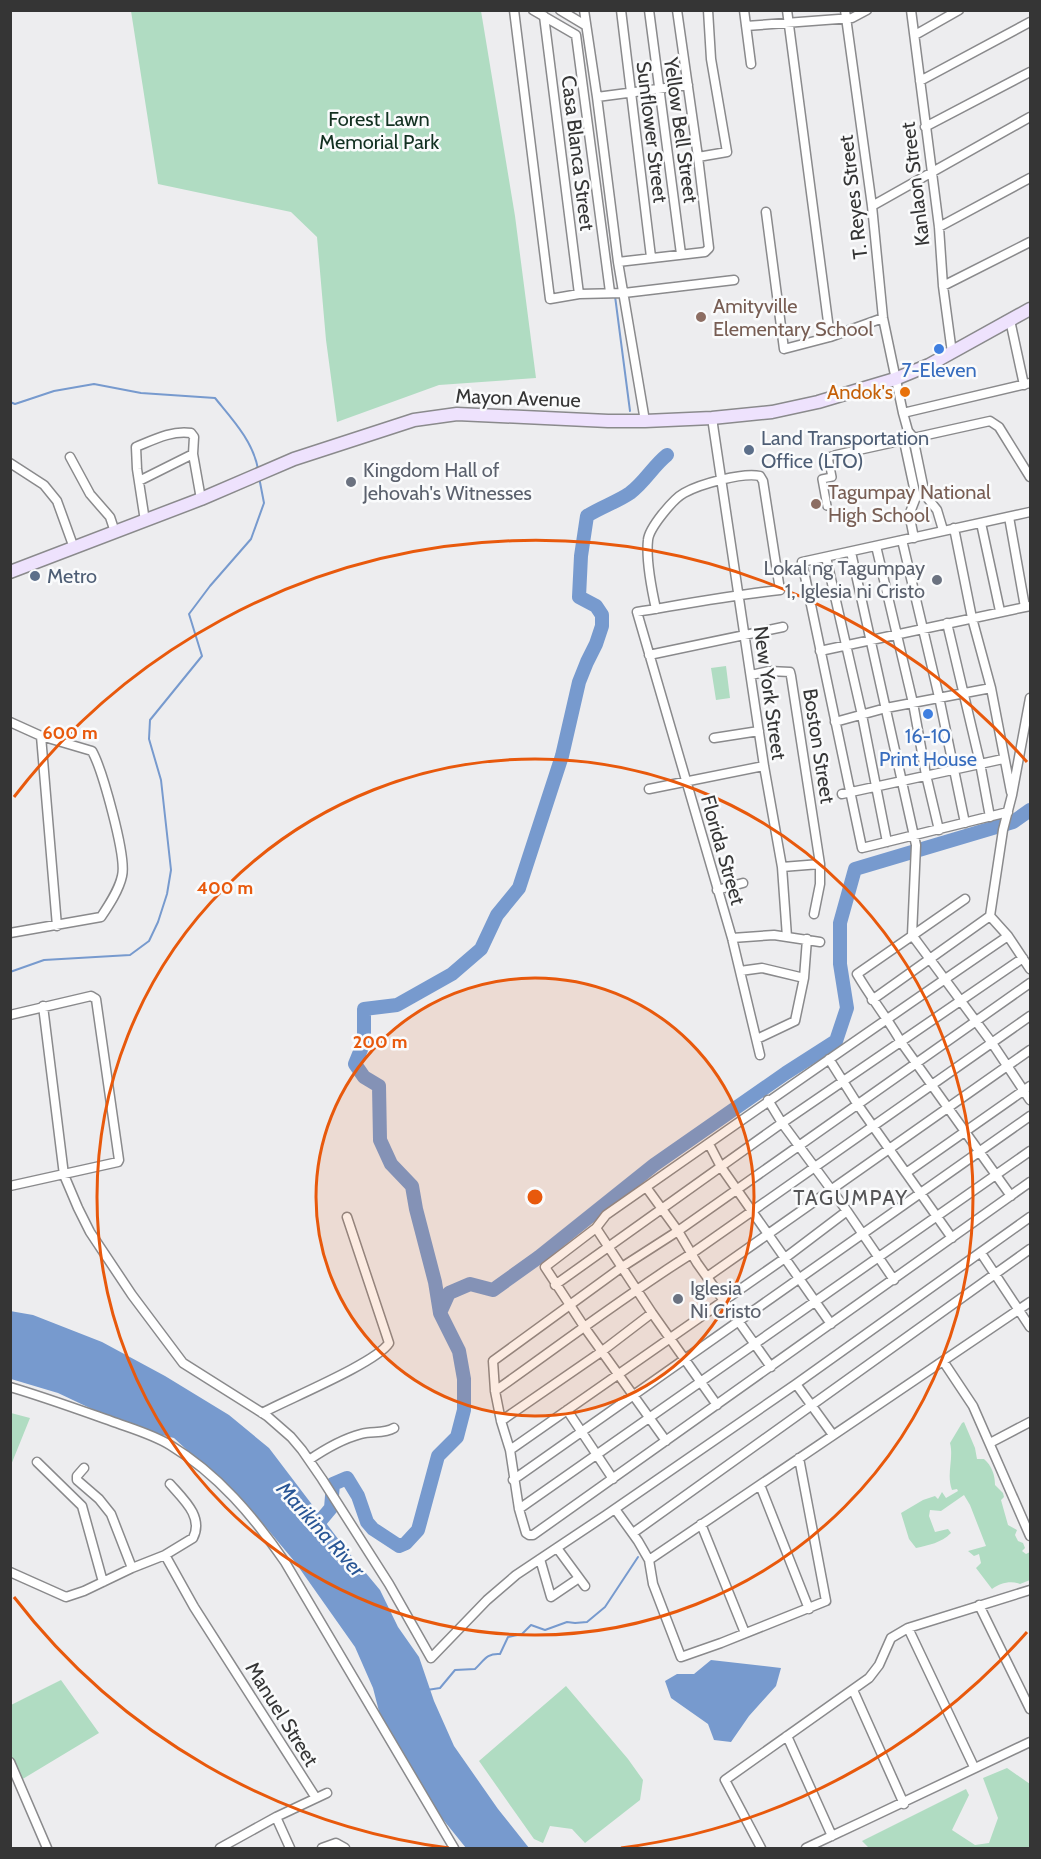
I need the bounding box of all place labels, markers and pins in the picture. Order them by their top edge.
place label: Amityville Elementary School [713,294,874,341]
marker: Amityville Elementary School [694,310,708,324]
marker: 7-Eleven [932,342,946,356]
place label: 7-Eleven [901,358,977,382]
place label: Andok's [827,380,893,404]
marker: Andok's [898,385,912,399]
place label: Land Transportation Office (LTO) [761,426,929,473]
marker: Land Transportation Office (LTO) [742,443,756,457]
place label: Kingdom Hall of Jehovah's Witnesses [362,458,532,505]
marker: Kingdom Hall of Jehovah's Witnesses [344,475,358,489]
place label: Tagumpay National High School [828,480,991,527]
marker: Tagumpay National High School [809,497,823,511]
place label: Lokal ng Tagumpay 1, Iglesia ni Cristo [763,556,925,603]
place label: Metro [47,564,97,588]
marker: Metro [28,569,42,583]
marker: Lokal ng Tagumpay 1, Iglesia ni Cristo [930,573,944,587]
marker: 16-10 Print House [921,707,935,721]
place label: 16-10 Print House [879,724,977,771]
centre of rings [525,1187,545,1207]
place label: Iglesia Ni Cristo [690,1276,761,1323]
marker: Iglesia Ni Cristo [671,1292,685,1306]

